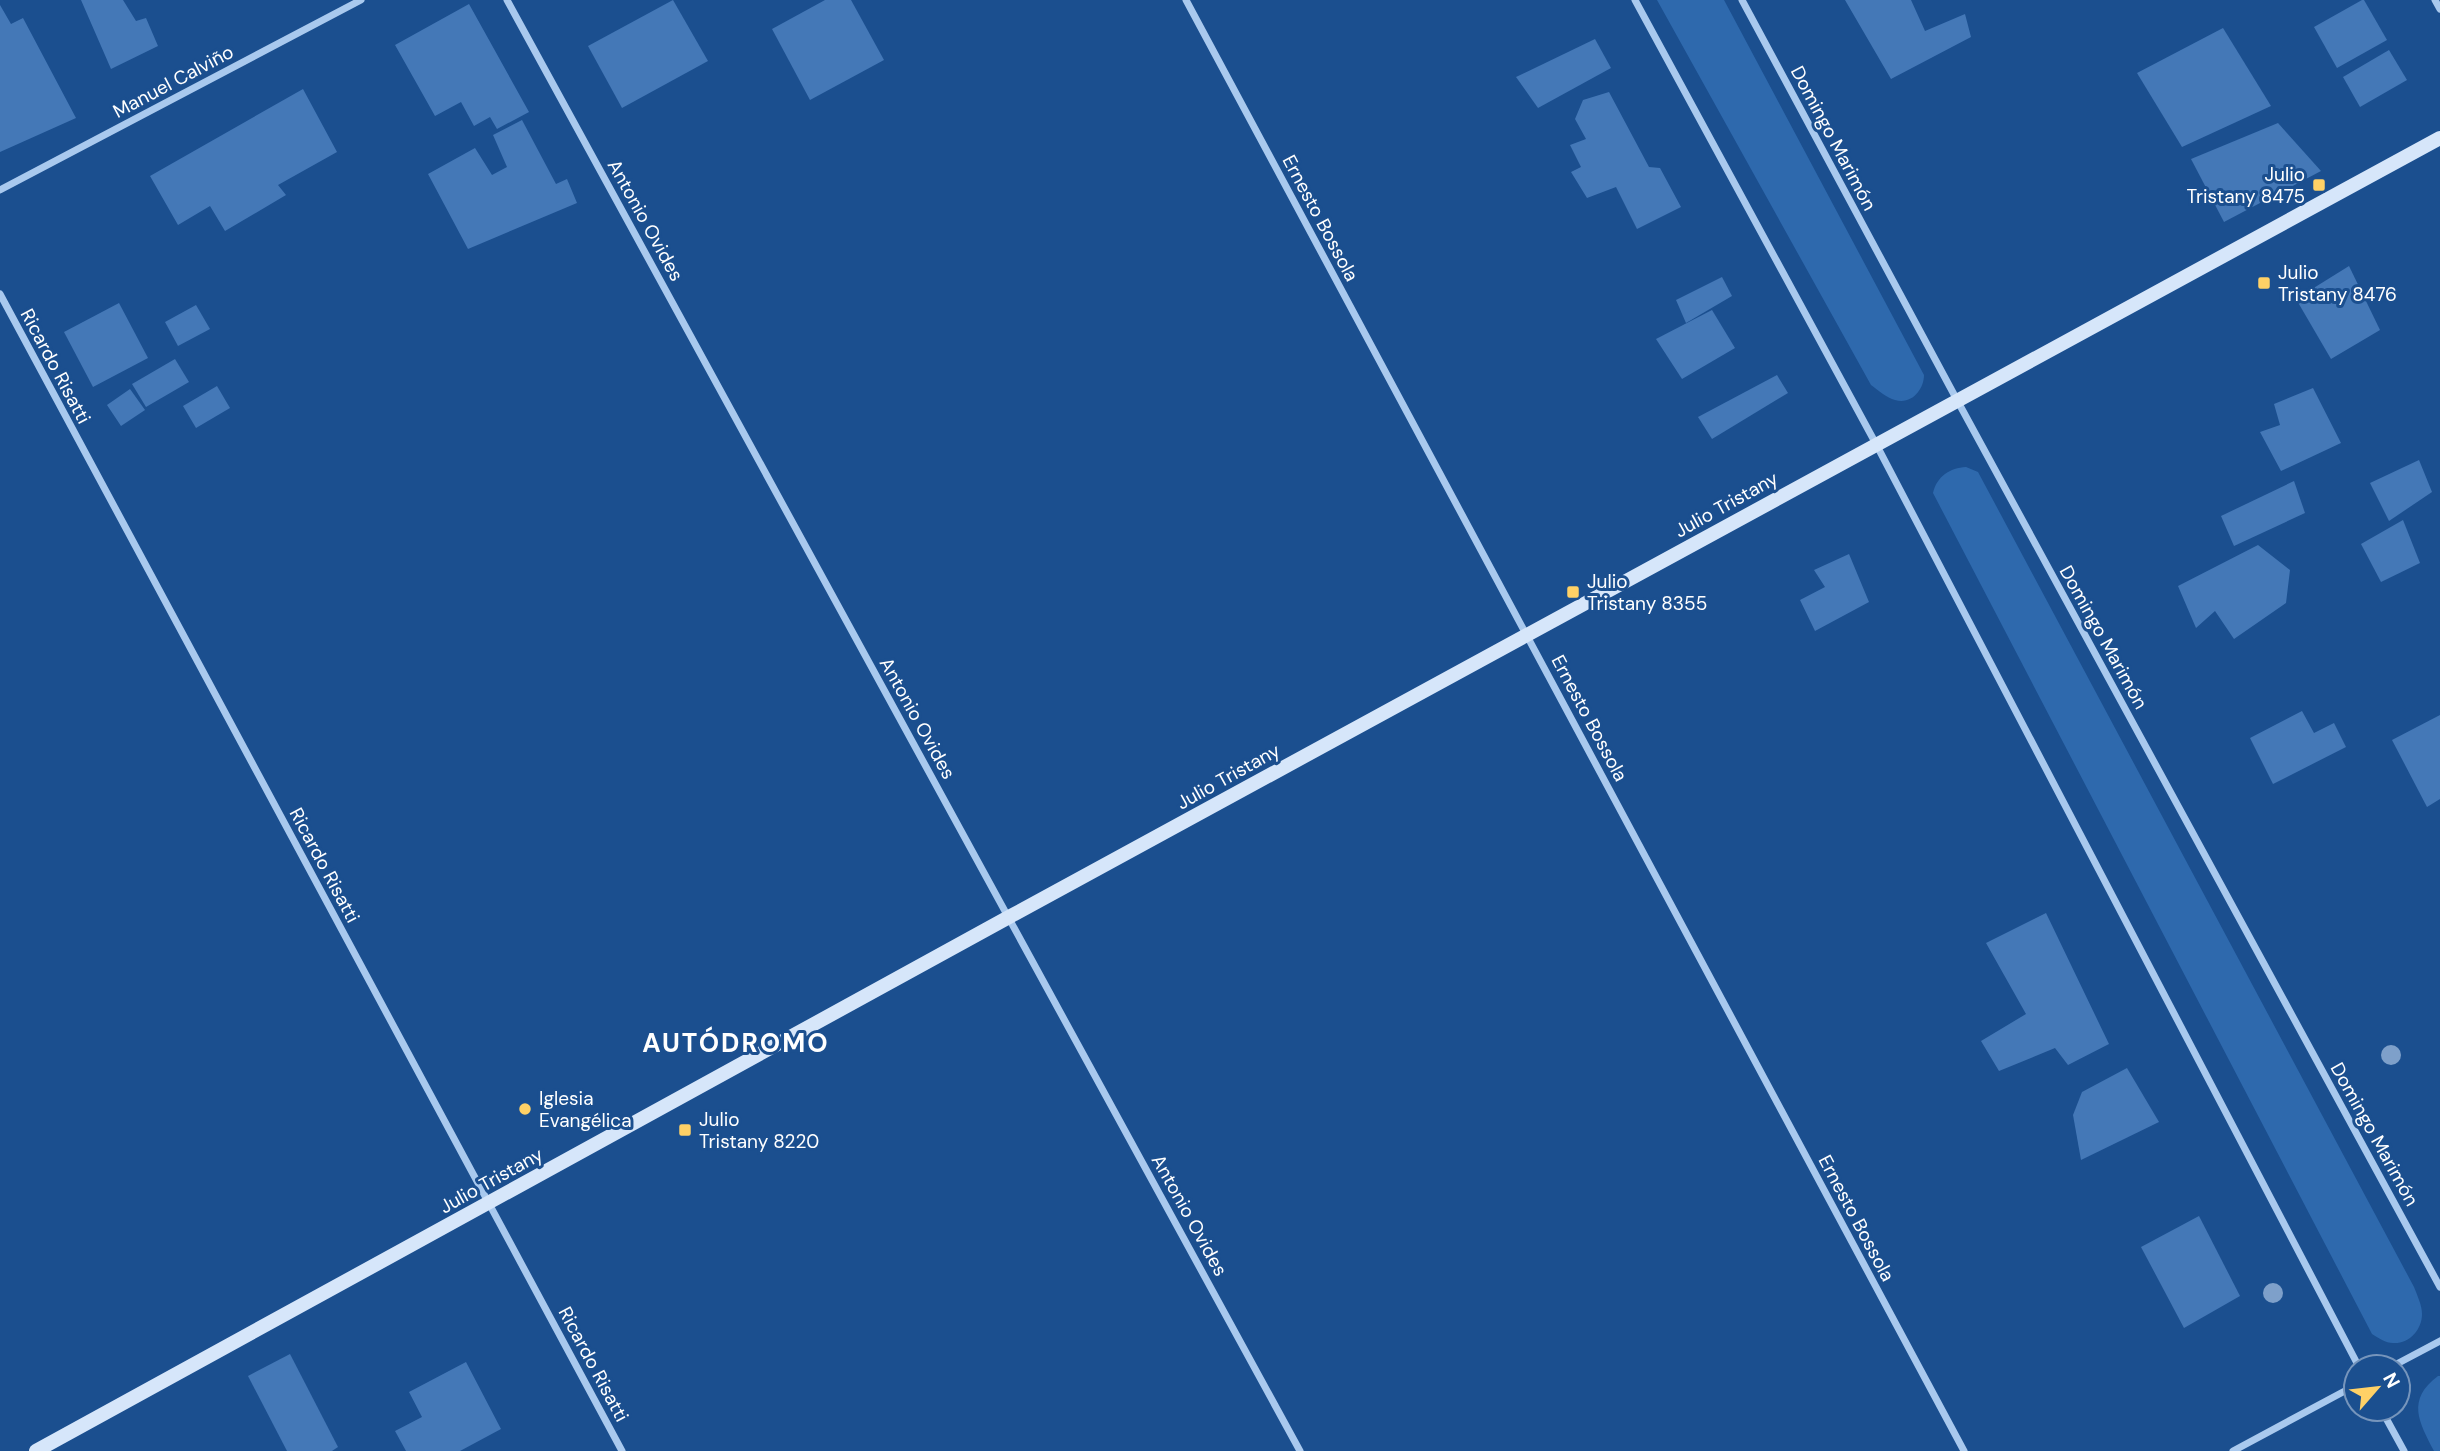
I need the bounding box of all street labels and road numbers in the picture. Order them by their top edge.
street label: Manuel Calviño [109,39,238,124]
street label: Domingo Marimón [1785,62,1882,215]
street label: Ernesto Bossola [1277,151,1364,286]
street label: Antonio Ovides [602,155,689,285]
street label: Ricardo Risatti [15,304,96,428]
street label: Julio Tristany [1670,465,1783,543]
street label: Domingo Marimón [2054,561,2153,713]
street label: Ernesto Bossola [1546,651,1633,786]
street label: Antonio Ovides [874,653,961,783]
street label: Julio Tristany [1172,737,1285,815]
street label: Ricardo Risatti [284,803,365,927]
street label: Domingo Marimón [2325,1058,2424,1210]
street label: Julio Tristany [435,1141,548,1219]
street label: Antonio Ovides [1146,1150,1233,1280]
street label: Ernesto Bossola [1813,1151,1900,1286]
street label: Ricardo Risatti [553,1302,634,1426]

